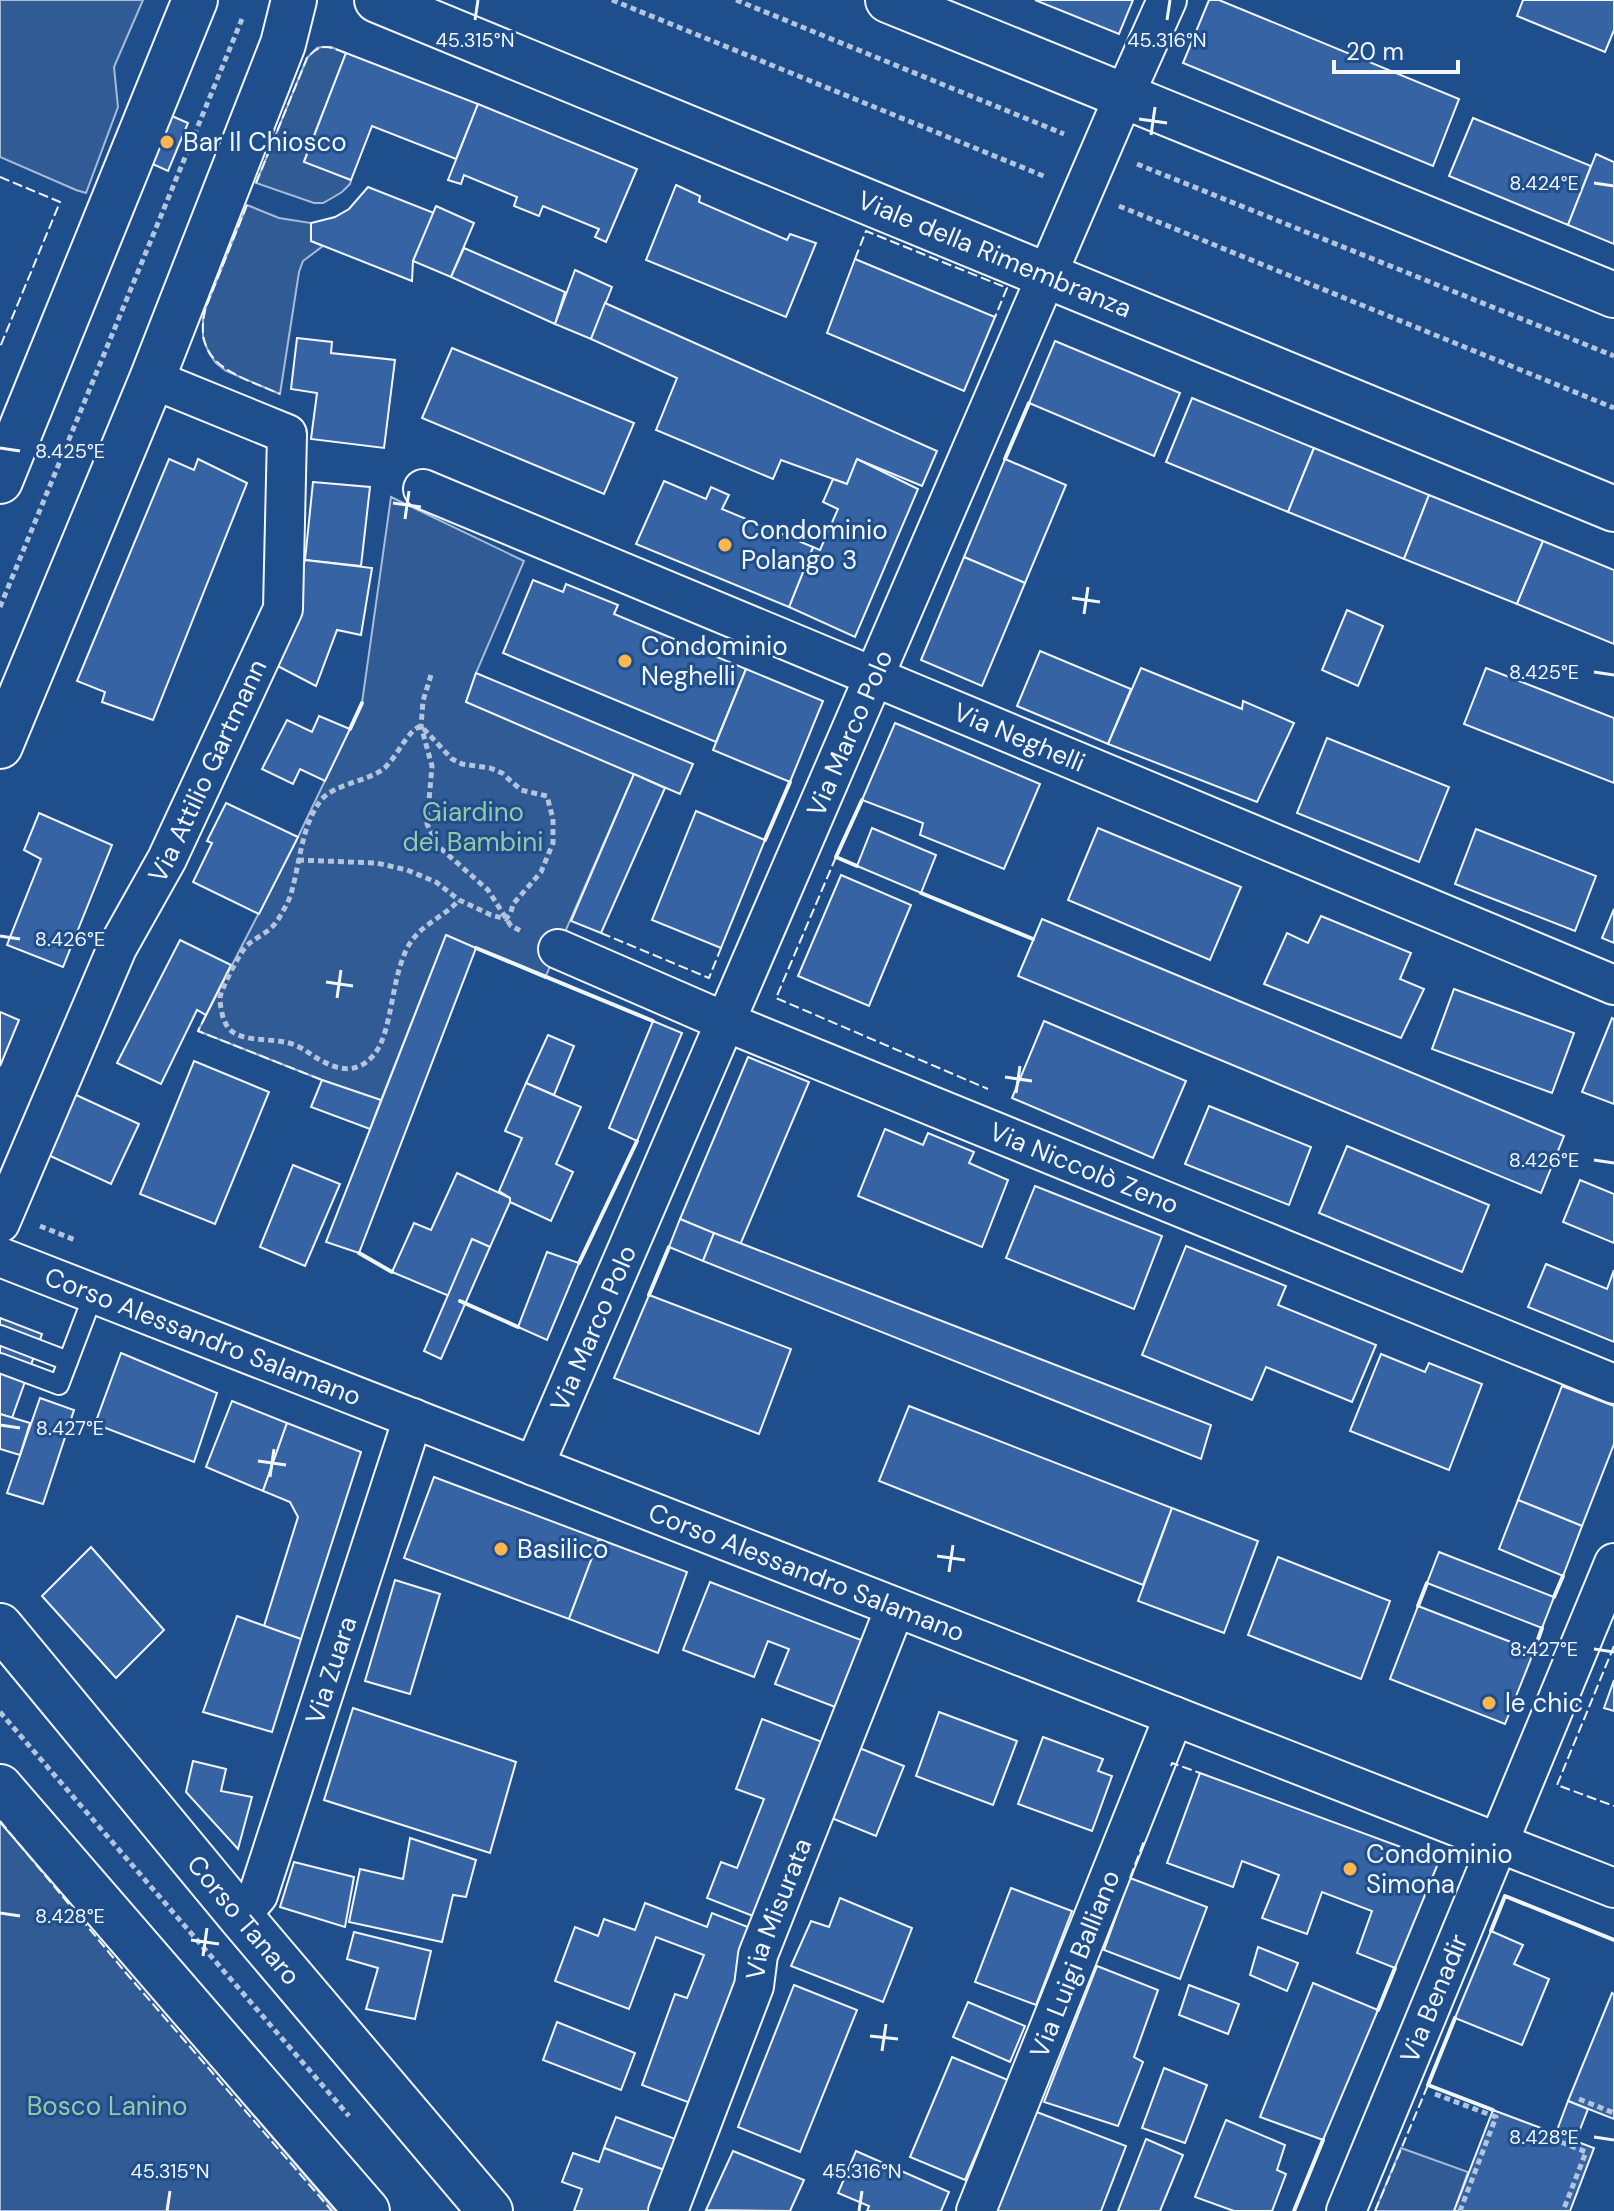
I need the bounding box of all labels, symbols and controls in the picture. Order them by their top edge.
scale bar [1334,24,1458,74]
text: 45.315°N [436,27,514,53]
text: 45.316°N [1127,27,1207,53]
text: 20 m [1346,36,1404,67]
place label: Bar Il Chiosco [183,125,347,159]
marker: Bar Il Chiosco [158,133,176,151]
text: 8.424°E [1509,170,1579,196]
street label: Viale della Rimembranza [853,183,1137,326]
text: 8.425°E [35,438,105,464]
place label: Condominio Polango 3 [741,513,888,577]
marker: Condominio Polango 3 [716,536,734,554]
place label: Condominio Neghelli [641,629,788,693]
street label: Via Marco Polo [799,645,900,822]
marker: Condominio Neghelli [616,652,634,670]
street label: Via Attilio Gartmann [140,654,274,889]
text: 8.425°E [1509,659,1579,685]
street label: Via Neghelli [948,695,1090,780]
park label: Giardino dei Bambini [403,795,543,859]
text: 8.426°E [35,926,105,952]
street label: Via Niccolò Zeno [984,1114,1184,1222]
text: 8.426°E [1509,1147,1579,1173]
street label: Via Marco Polo [542,1240,644,1417]
street label: Corso Alessandro Salamano [40,1259,366,1414]
text: 8.427°E [36,1415,104,1441]
street label: Corso Alessandro Salamano [643,1495,970,1649]
place label: Basilico [517,1532,608,1566]
marker: Basilico [492,1540,510,1558]
street label: Via Zuara [298,1612,364,1729]
text: 8.427°E [1510,1636,1578,1662]
place label: le chic [1505,1686,1583,1720]
marker: le chic [1480,1694,1498,1712]
street label: Via Misurata [738,1833,819,1981]
place label: Condominio Simona [1366,1837,1513,1901]
street label: Corso Tanaro [180,1848,308,1992]
marker: Condominio Simona [1341,1860,1359,1878]
street label: Via Luigi Balliano [1022,1865,1128,2063]
text: 8.428°E [35,1903,105,1929]
street label: Via Benadir [1392,1929,1476,2068]
park label: Bosco Lanino [27,2089,187,2123]
text: 8.428°E [1509,2124,1579,2150]
text: 45.315°N [131,2158,209,2184]
text: 45.316°N [822,2158,902,2184]

